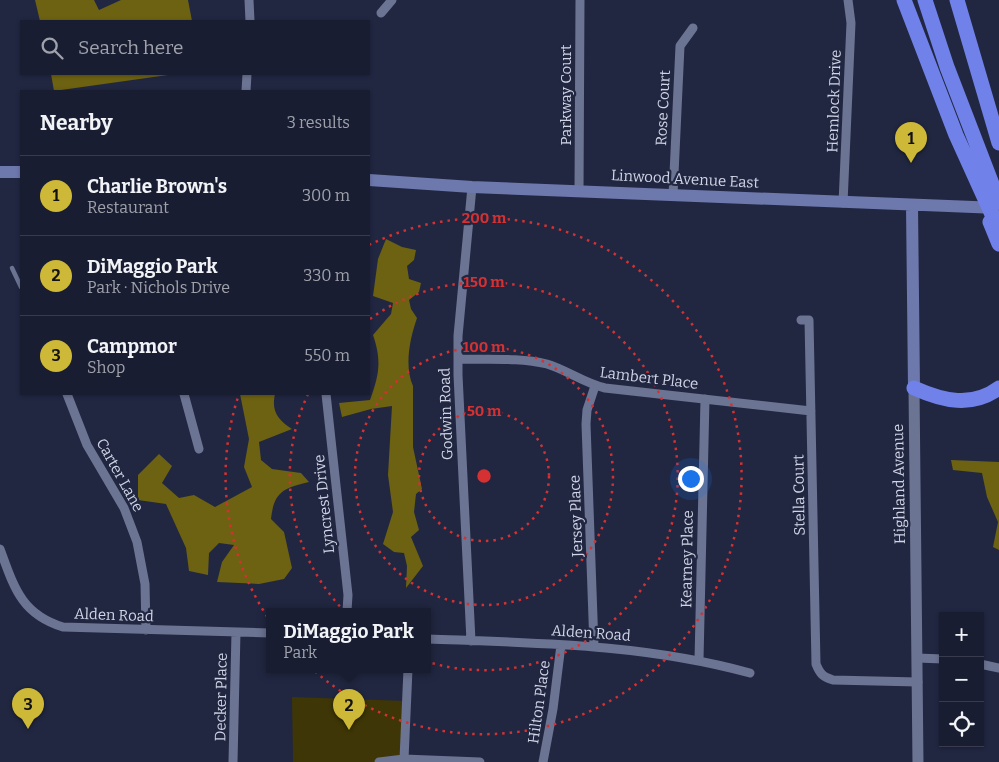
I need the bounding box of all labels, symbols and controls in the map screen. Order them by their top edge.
search box [20,20,370,75]
icon: search [38,34,66,62]
text: Search here [78,36,183,59]
street label: Parkway Court [557,44,575,146]
street label: Hemlock Drive [823,49,845,153]
street label: Rose Court [652,69,674,146]
text: Nearby [40,110,113,136]
text: 3 results [287,113,350,132]
pin: 1 [895,122,927,163]
street label: Linwood Avenue East [611,166,760,192]
text: Charlie Brown's [87,175,227,198]
text: 1 [53,186,59,205]
text: 300 m [302,186,350,205]
text: Restaurant [87,198,169,217]
text: 200 m [462,209,507,227]
text: DiMaggio Park [87,255,217,278]
text: 2 [51,266,61,285]
text: 330 m [303,266,350,285]
text: 150 m [463,273,505,291]
text: Park · Nichols Drive [87,278,230,297]
text: Campmor [87,335,177,358]
text: 100 m [463,338,506,356]
text: 3 [51,346,61,365]
text: 550 m [304,346,350,365]
text: Shop [87,358,125,377]
street label: Lambert Place [599,363,699,393]
street label: Godwin Road [435,367,457,460]
text: 50 m [467,402,502,420]
street label: Highland Avenue [889,424,909,544]
street label: Carter Lane [92,435,148,515]
street label: Lyncrest Drive [310,454,338,554]
street label: Stella Court [789,454,809,536]
your location [678,466,704,492]
centre of rings [475,467,493,485]
street label: Jersey Place [566,475,586,558]
street label: Kearney Place [677,510,697,608]
street label: Alden Road [74,605,154,625]
popup [266,608,431,673]
map controls [939,612,984,747]
button: + [939,612,984,657]
text: DiMaggio Park [283,620,414,643]
street label: Alden Road [551,621,631,645]
text: Park [283,643,317,662]
street label: Decker Place [211,652,231,742]
button: − [939,657,984,702]
street label: Hilton Place [524,659,554,745]
pin: 3 [12,688,44,729]
pin: 2 [333,689,365,730]
button: locate [939,702,984,747]

